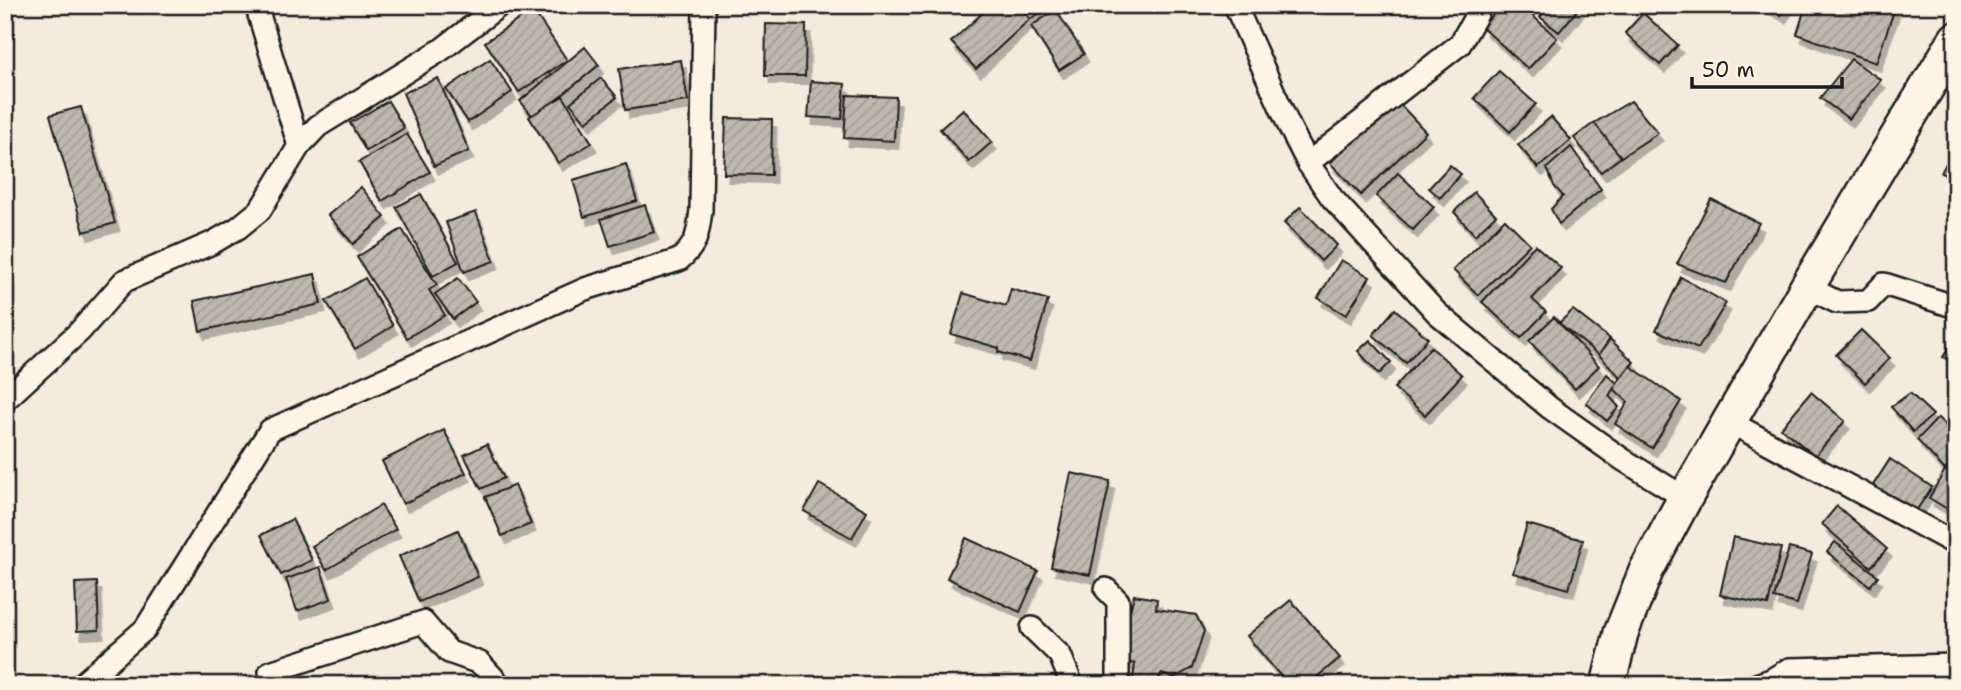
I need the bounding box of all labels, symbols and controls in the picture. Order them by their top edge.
scale bar [1692,46,1842,90]
text: 50 m [1702,56,1755,84]

